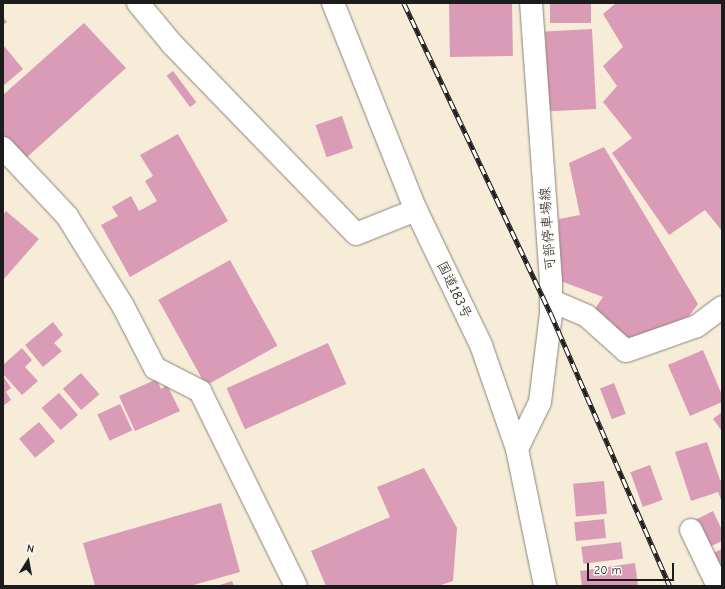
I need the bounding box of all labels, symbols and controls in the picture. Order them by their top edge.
street label: 可部停車場線 [537,187,559,271]
street label: 国道183号 [433,259,475,321]
north arrow [8,541,48,581]
text: N [26,542,35,556]
scale bar [589,555,676,581]
text: 20 m [594,563,622,577]

